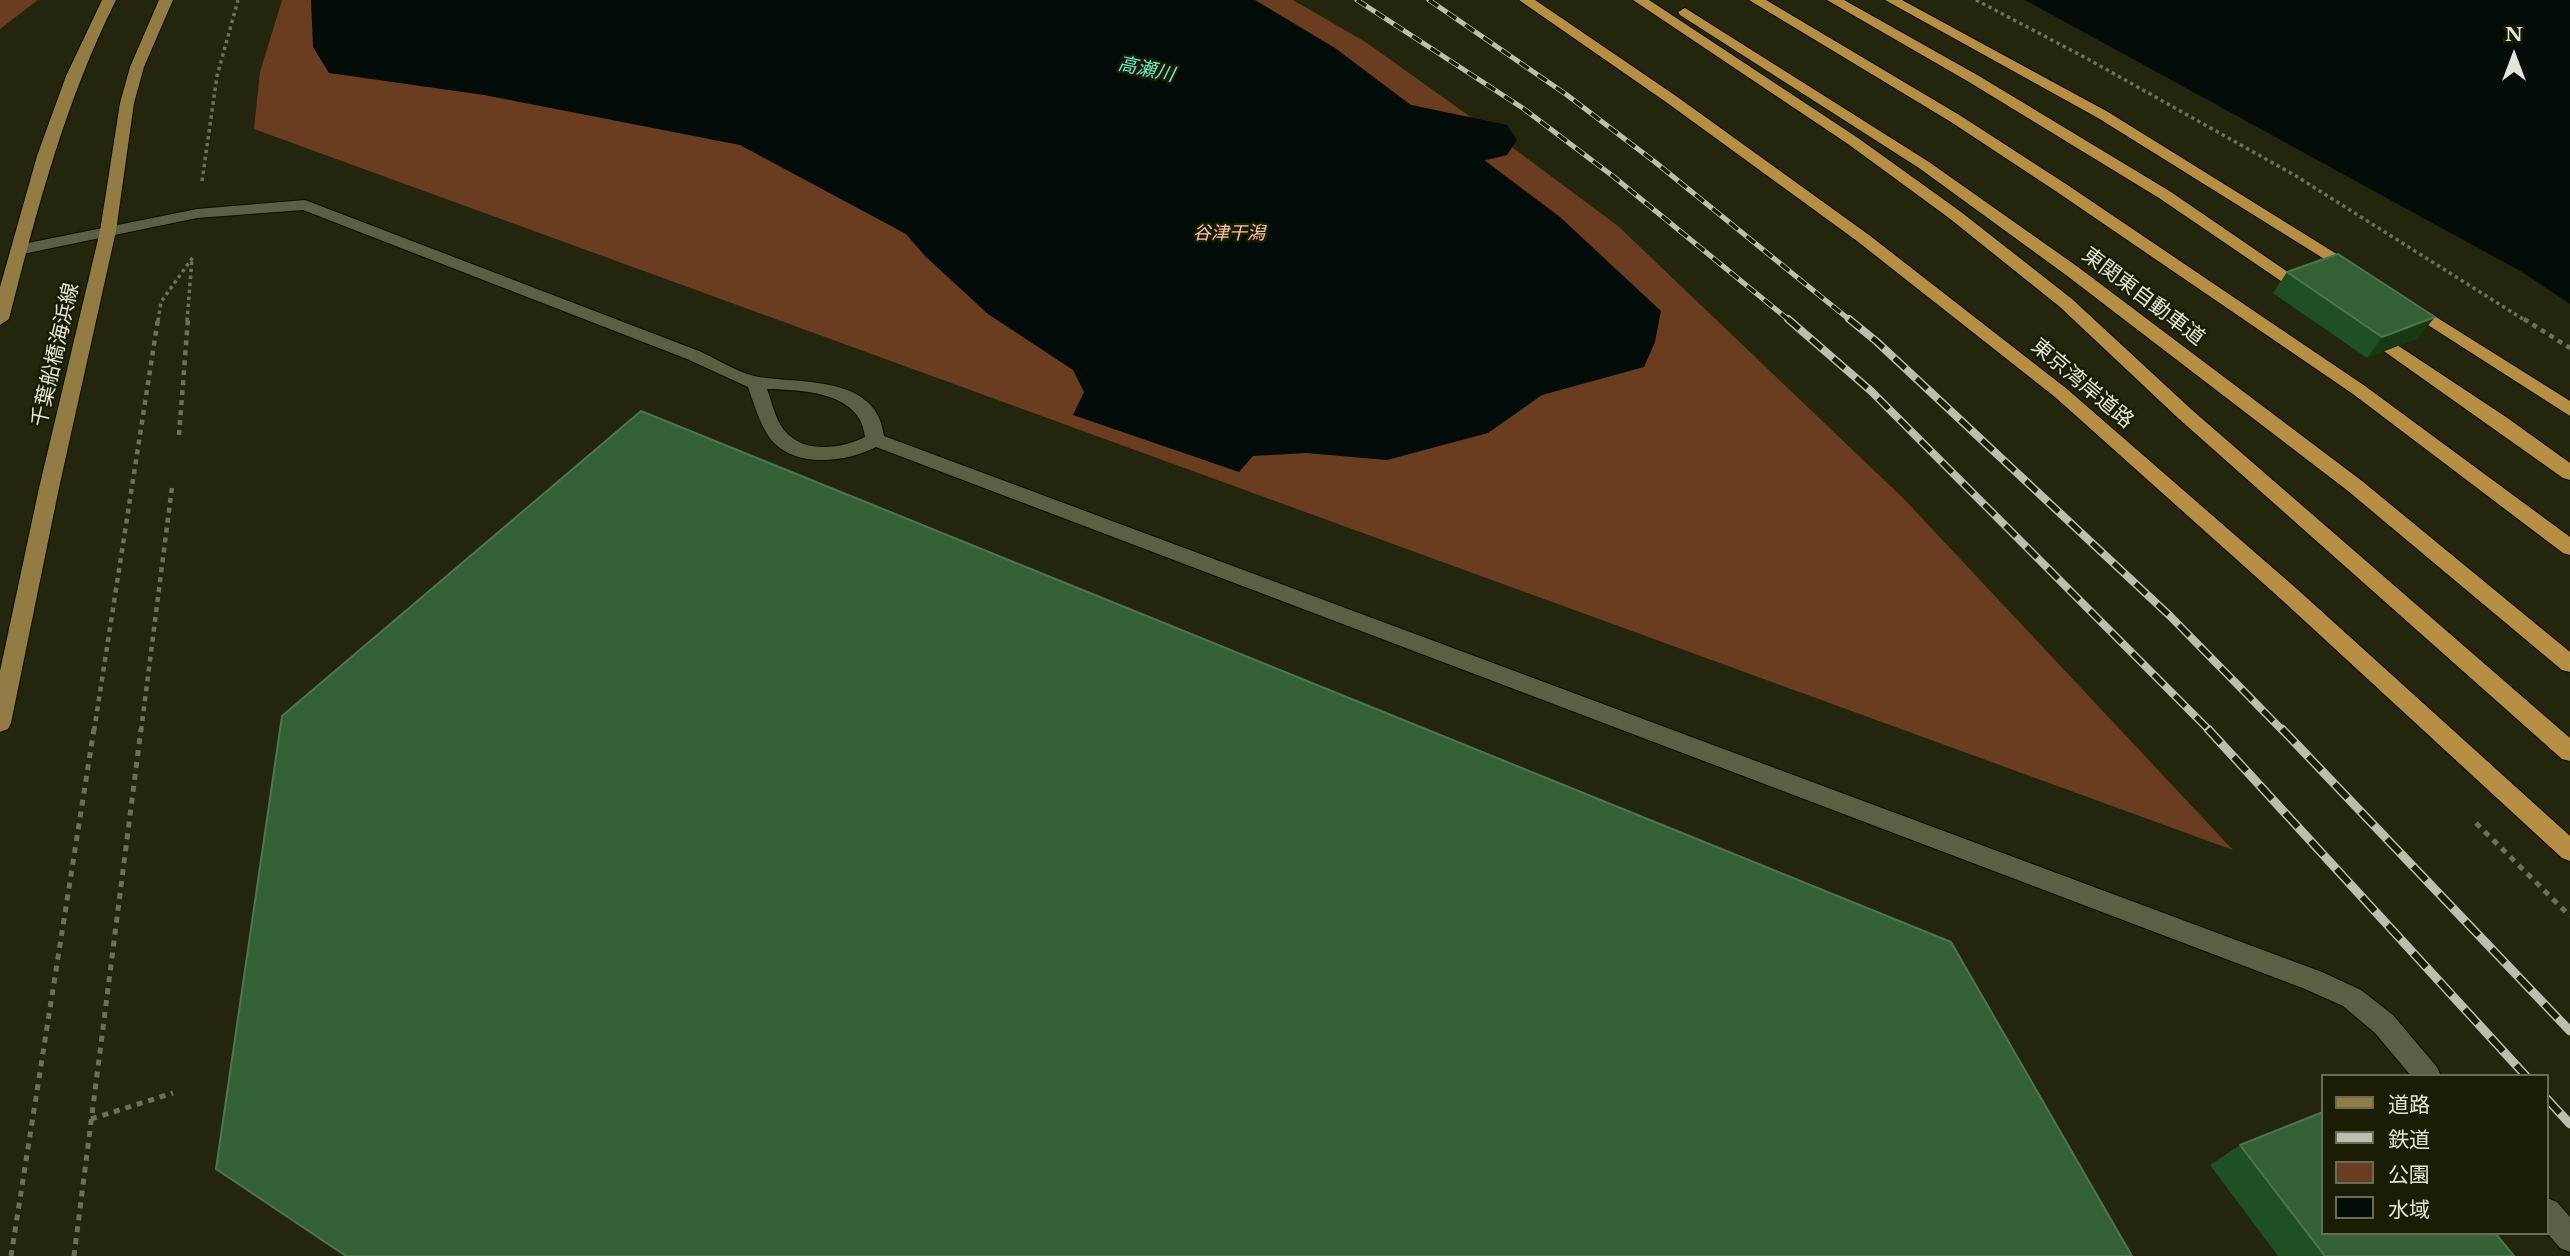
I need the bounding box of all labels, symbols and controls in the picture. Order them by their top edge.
north arrow [2479,21,2549,91]
text: N [2505,23,2523,46]
water label: 高瀬川 [1116,53,1176,87]
park label: 谷津干潟 [1193,223,1265,245]
street label: 東関東自動車道 [2077,243,2209,351]
street label: 千葉船橋海浜線 [27,281,85,429]
street label: 東京湾岸道路 [2026,334,2138,434]
legend [2322,1074,2549,1235]
text: 道路 [2388,1092,2430,1118]
text: 鉄道 [2388,1127,2430,1153]
text: 公園 [2388,1162,2430,1188]
text: 水域 [2388,1197,2430,1223]

